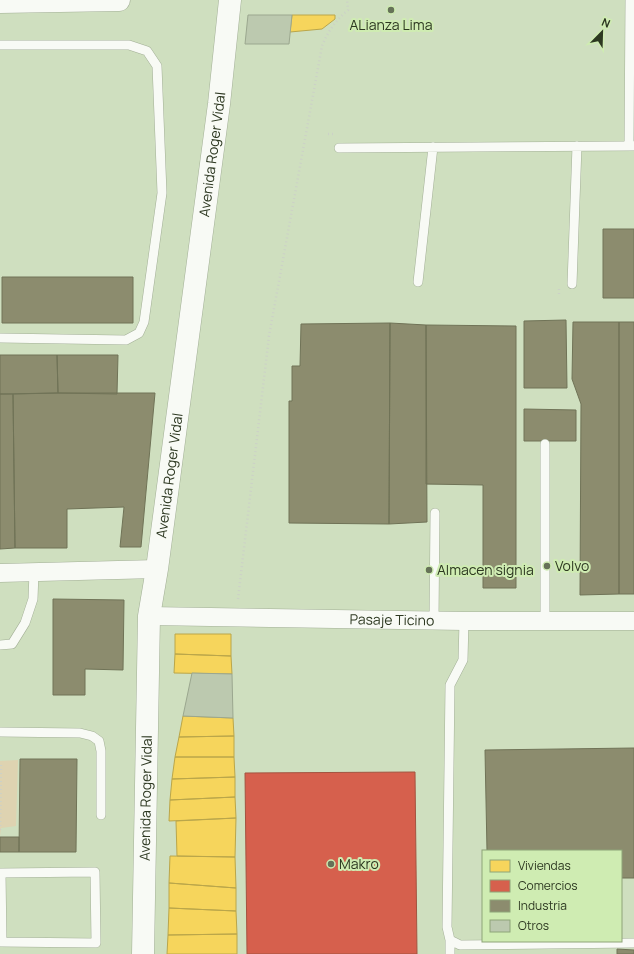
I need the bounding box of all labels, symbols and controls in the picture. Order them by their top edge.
marker: ALianza Lima [386,5,396,15]
north arrow [582,12,622,52]
text: N [600,14,613,31]
place label: ALianza Lima [349,15,433,34]
street label: Avenida Roger Vidal [194,91,229,218]
street label: Avenida Roger Vidal [151,412,187,539]
place label: Volvo [555,556,589,575]
place label: Almacen signia [437,560,534,579]
marker: Volvo [542,561,552,571]
marker: Almacen signia [424,565,434,575]
street label: Pasaje Ticino [350,609,434,630]
street label: Avenida Roger Vidal [135,735,156,861]
legend [482,850,622,942]
place label: Makro [339,854,379,873]
text: Viviendas [518,857,571,874]
marker: Makro [326,859,336,869]
text: Comercios [518,877,578,894]
text: Industria [518,897,567,914]
text: Otros [518,917,549,934]

